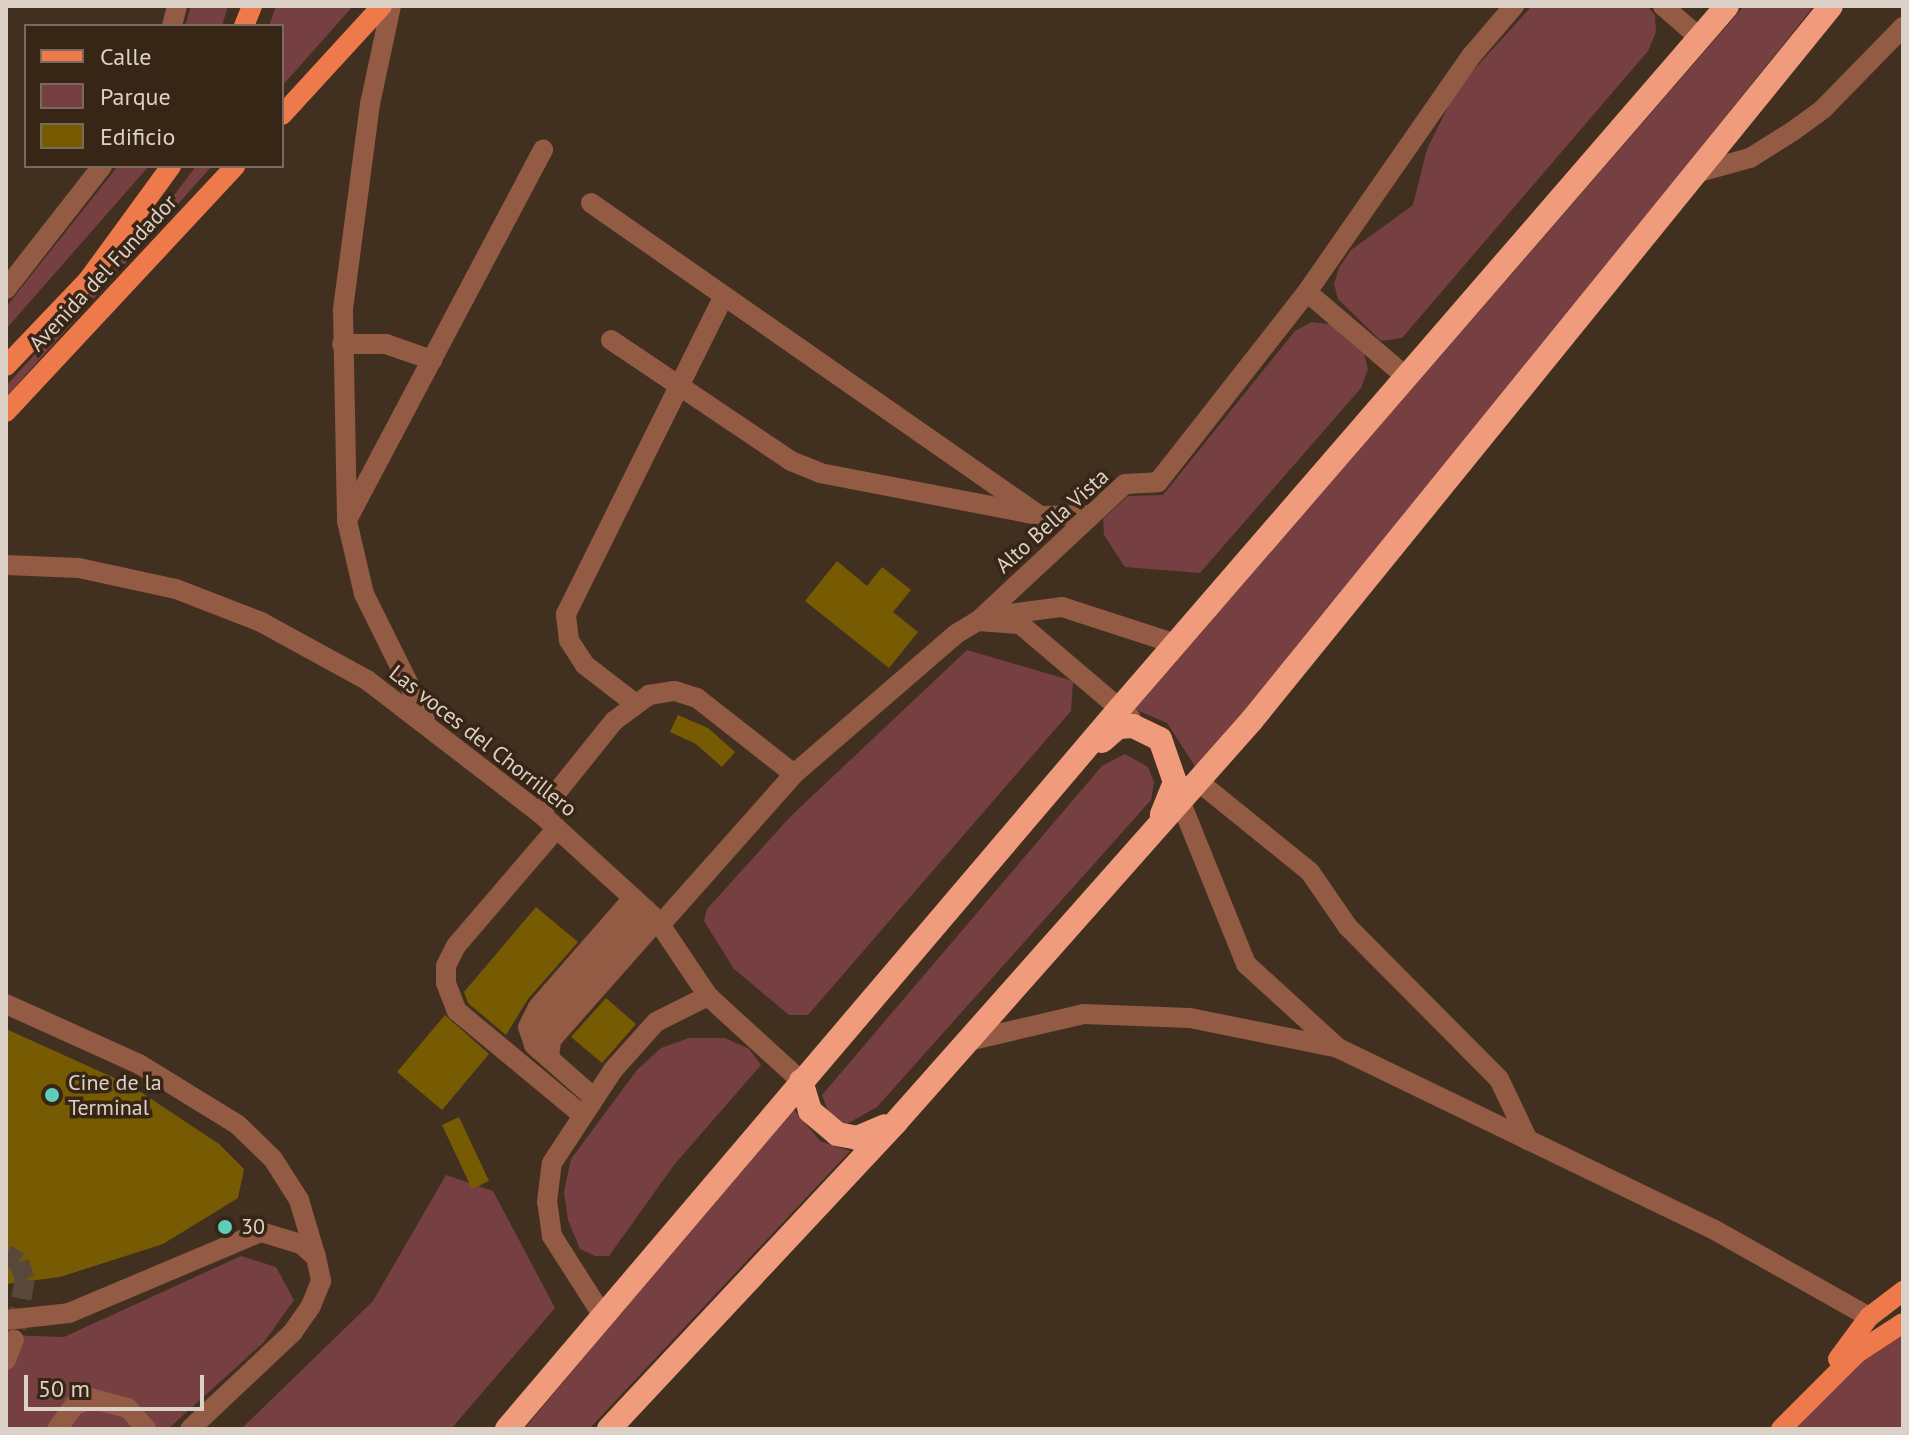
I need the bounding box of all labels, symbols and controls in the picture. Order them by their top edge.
legend [24,24,284,168]
text: Calle [100,41,151,72]
text: Parque [100,81,171,112]
text: Edificio [100,121,175,152]
street label: Avenida del Fundador [24,189,182,357]
street label: Alto Bella Vista [990,463,1114,579]
street label: Las voces del Chorrillero [384,660,582,822]
place label: Cine de la Terminal [68,1069,162,1120]
marker: Cine de la Terminal [43,1086,61,1104]
place label: 30 [241,1214,265,1240]
marker: 30 [216,1218,234,1236]
scale bar [28,1359,208,1409]
text: 50 m [38,1373,90,1404]

